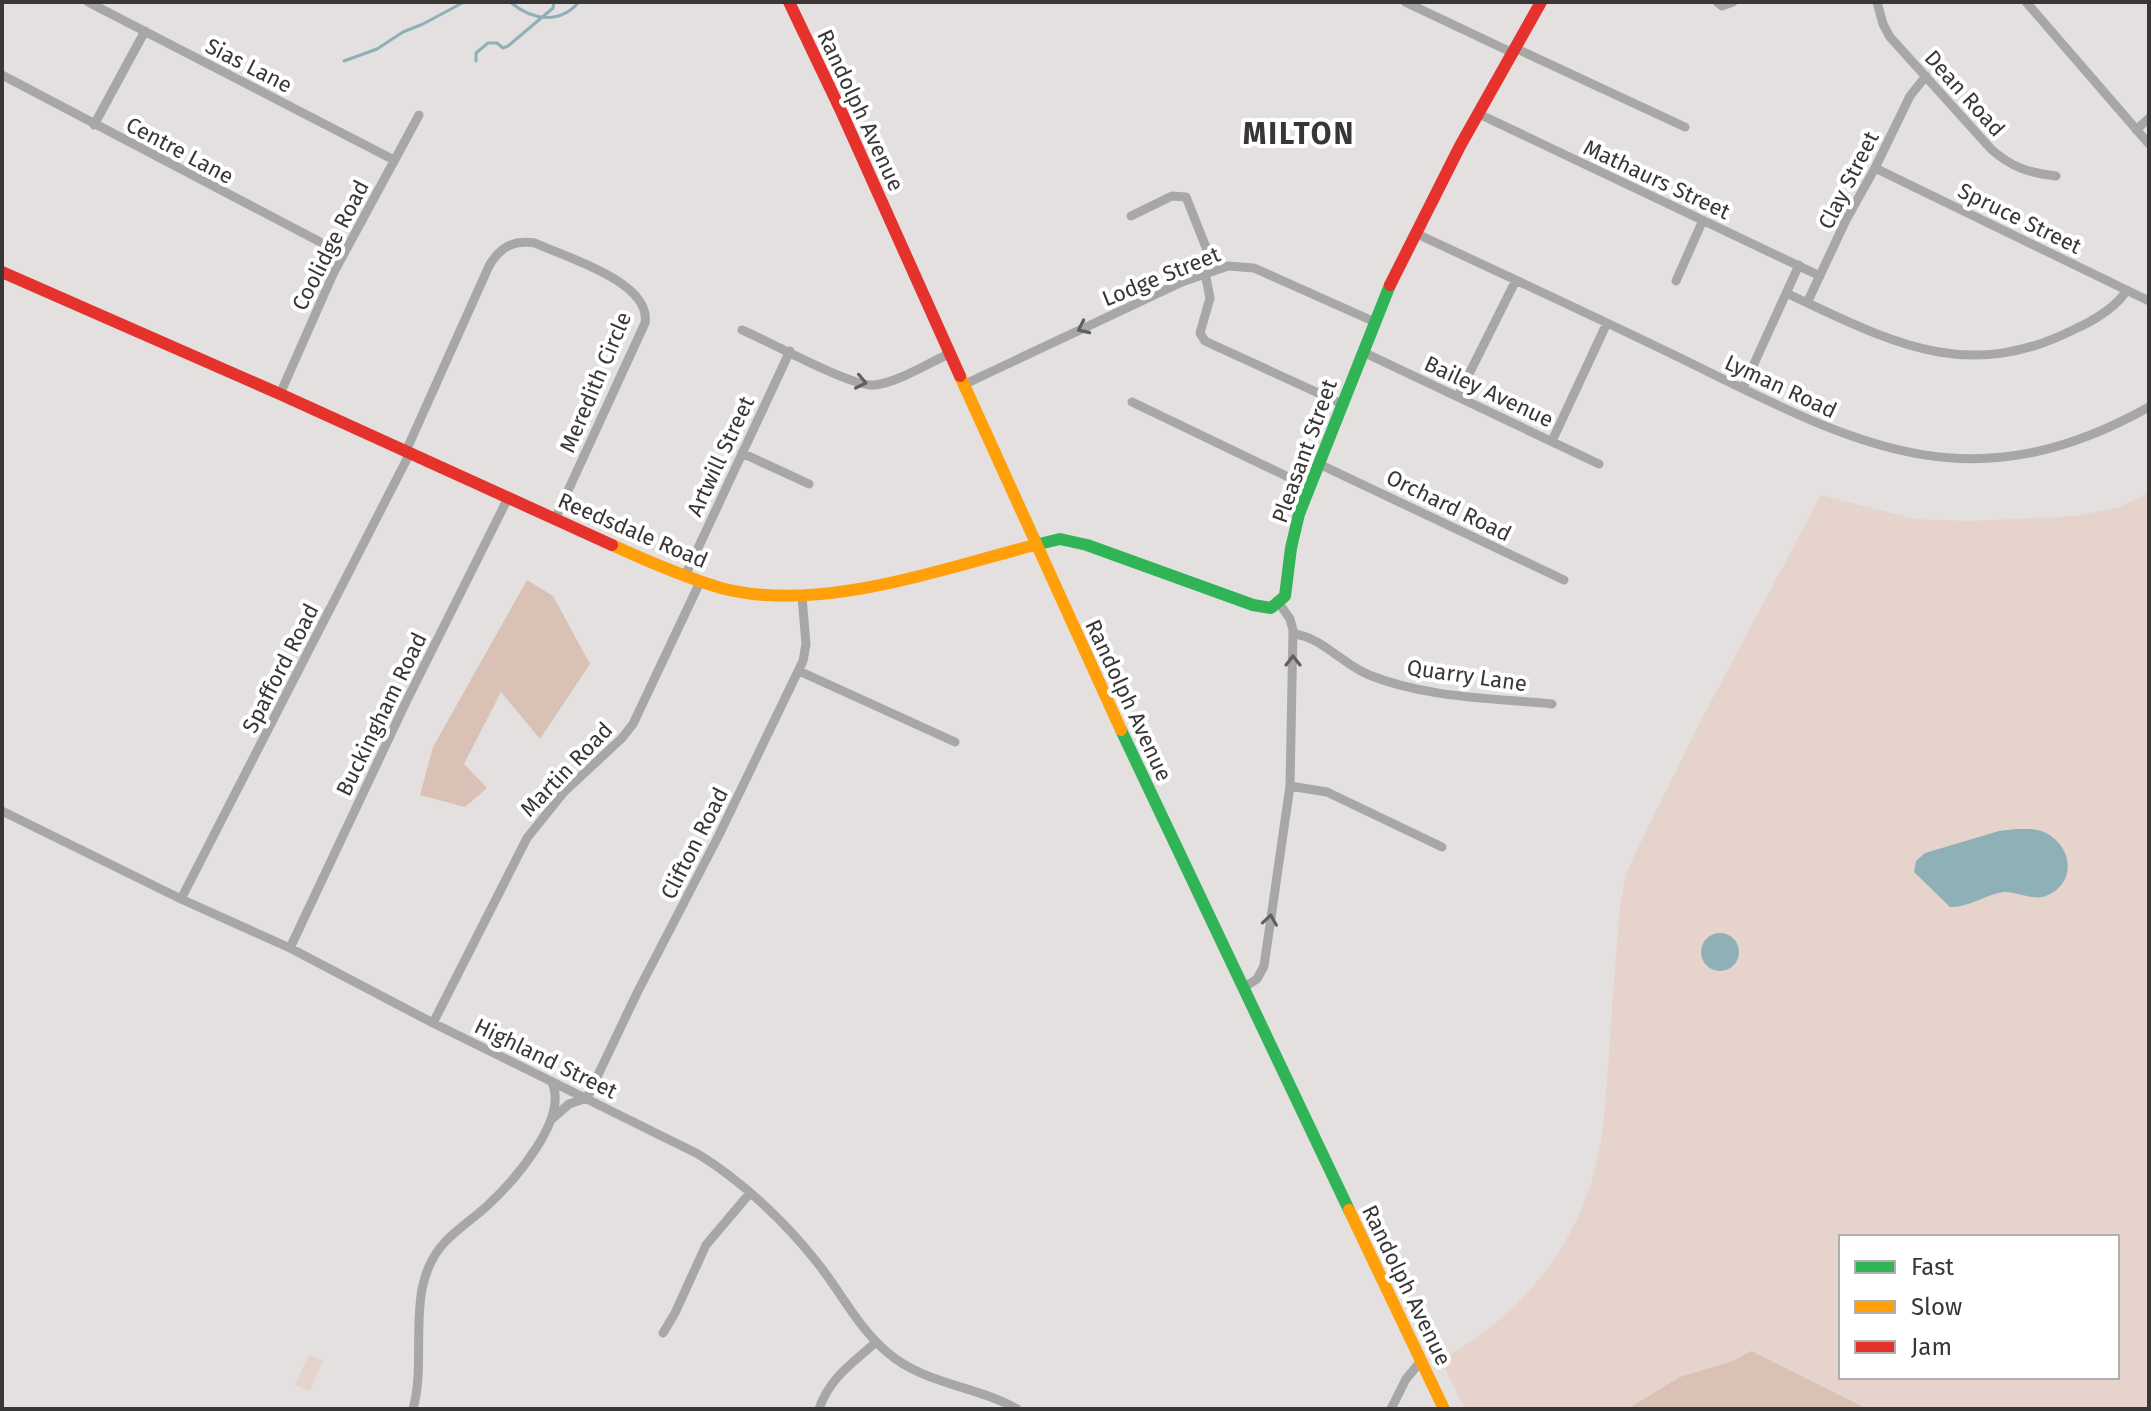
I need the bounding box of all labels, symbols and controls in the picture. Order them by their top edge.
street label: Randolph Avenue [811,25,910,195]
street label: Sias Lane [201,32,297,99]
street label: Dean Road [1919,44,2011,142]
street label: Centre Lane [121,111,238,190]
district label: MILTON [1243,116,1355,152]
street label: Clay Street [1812,127,1885,234]
street label: Mathaurs Street [1579,134,1734,225]
street label: Coolidge Road [286,175,375,315]
street label: Spruce Street [1954,177,2086,260]
street label: Lodge Street [1098,241,1224,312]
street label: Meredith Circle [554,308,637,457]
one-way arrow [1077,318,1091,334]
street label: Lyman Road [1720,349,1841,424]
street label: Bailey Avenue [1420,350,1558,433]
one-way arrow [853,373,867,390]
street label: Pleasant Street [1266,376,1343,527]
street label: Artwill Street [681,392,760,521]
street label: Orchard Road [1382,464,1516,547]
street label: Reedsdale Road [554,487,712,574]
street label: Spafford Road [236,599,325,737]
street label: Randolph Avenue [1079,615,1178,785]
street label: Buckingham Road [330,628,433,800]
one-way arrow [1284,654,1302,667]
street label: Quarry Lane [1405,654,1529,697]
street label: Martin Road [515,716,618,822]
street label: Clifton Road [655,783,734,904]
one-way arrow [1261,913,1278,927]
street label: Highland Street [470,1012,622,1105]
street label: Randolph Avenue [1356,1201,1457,1370]
legend [1839,1235,2119,1379]
text: Fast [1911,1253,1954,1281]
text: Slow [1911,1293,1962,1321]
text: Jam [1911,1333,1952,1361]

